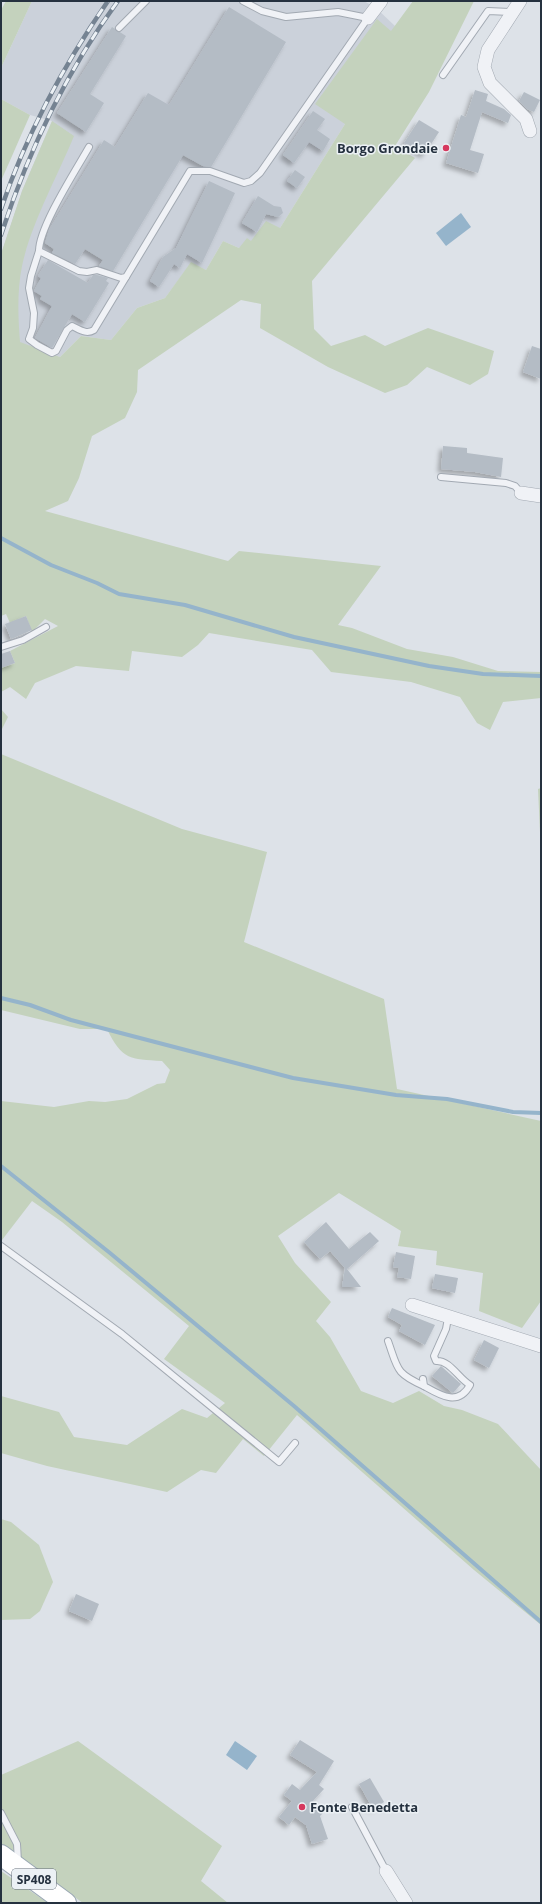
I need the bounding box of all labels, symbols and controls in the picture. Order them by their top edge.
place label: Borgo Grondaie [337,139,438,157]
marker: Borgo Grondaie [441,143,451,153]
place label: Fonte Benedetta [310,1798,418,1816]
marker: Fonte Benedetta [297,1802,307,1812]
road number: SP408 [12,1869,56,1889]

